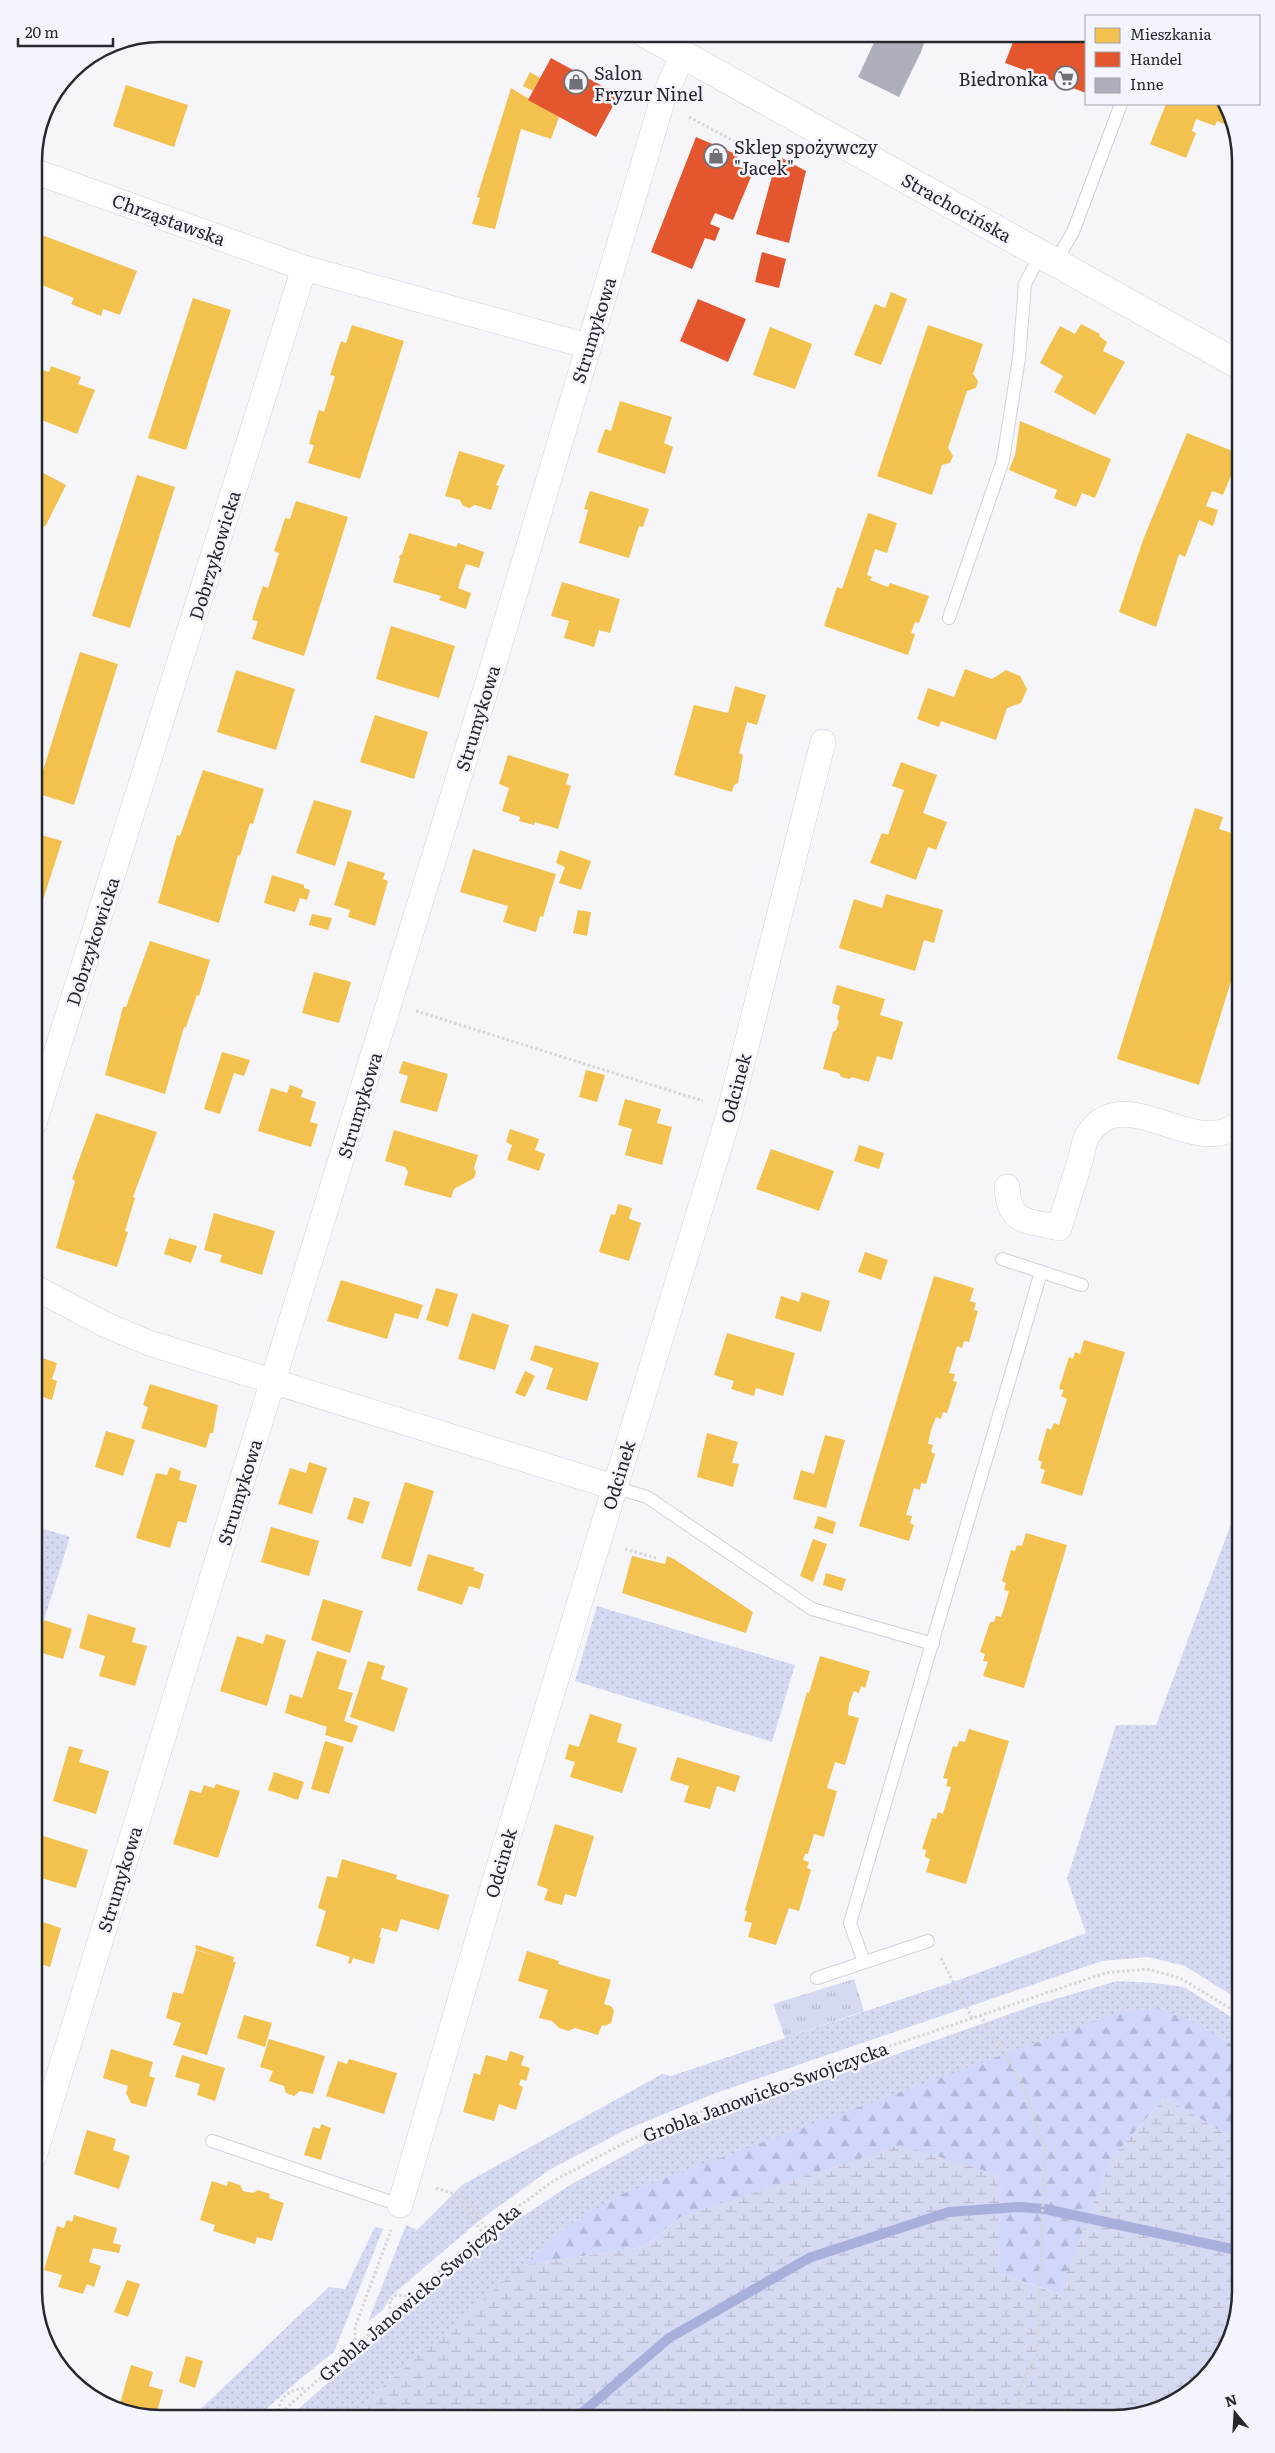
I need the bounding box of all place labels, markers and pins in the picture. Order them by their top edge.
place label: Salon Fryzur Ninel [594,59,703,107]
place label: Biedronka [959,65,1048,92]
supermarket icon: Biedronka [1053,65,1079,91]
shop icon: Salon Fryzur Ninel [563,69,589,95]
place label: Sklep spożywczy "Jacek" [734,133,878,181]
shop icon: Sklep spożywczy "Jacek" [703,143,729,169]

